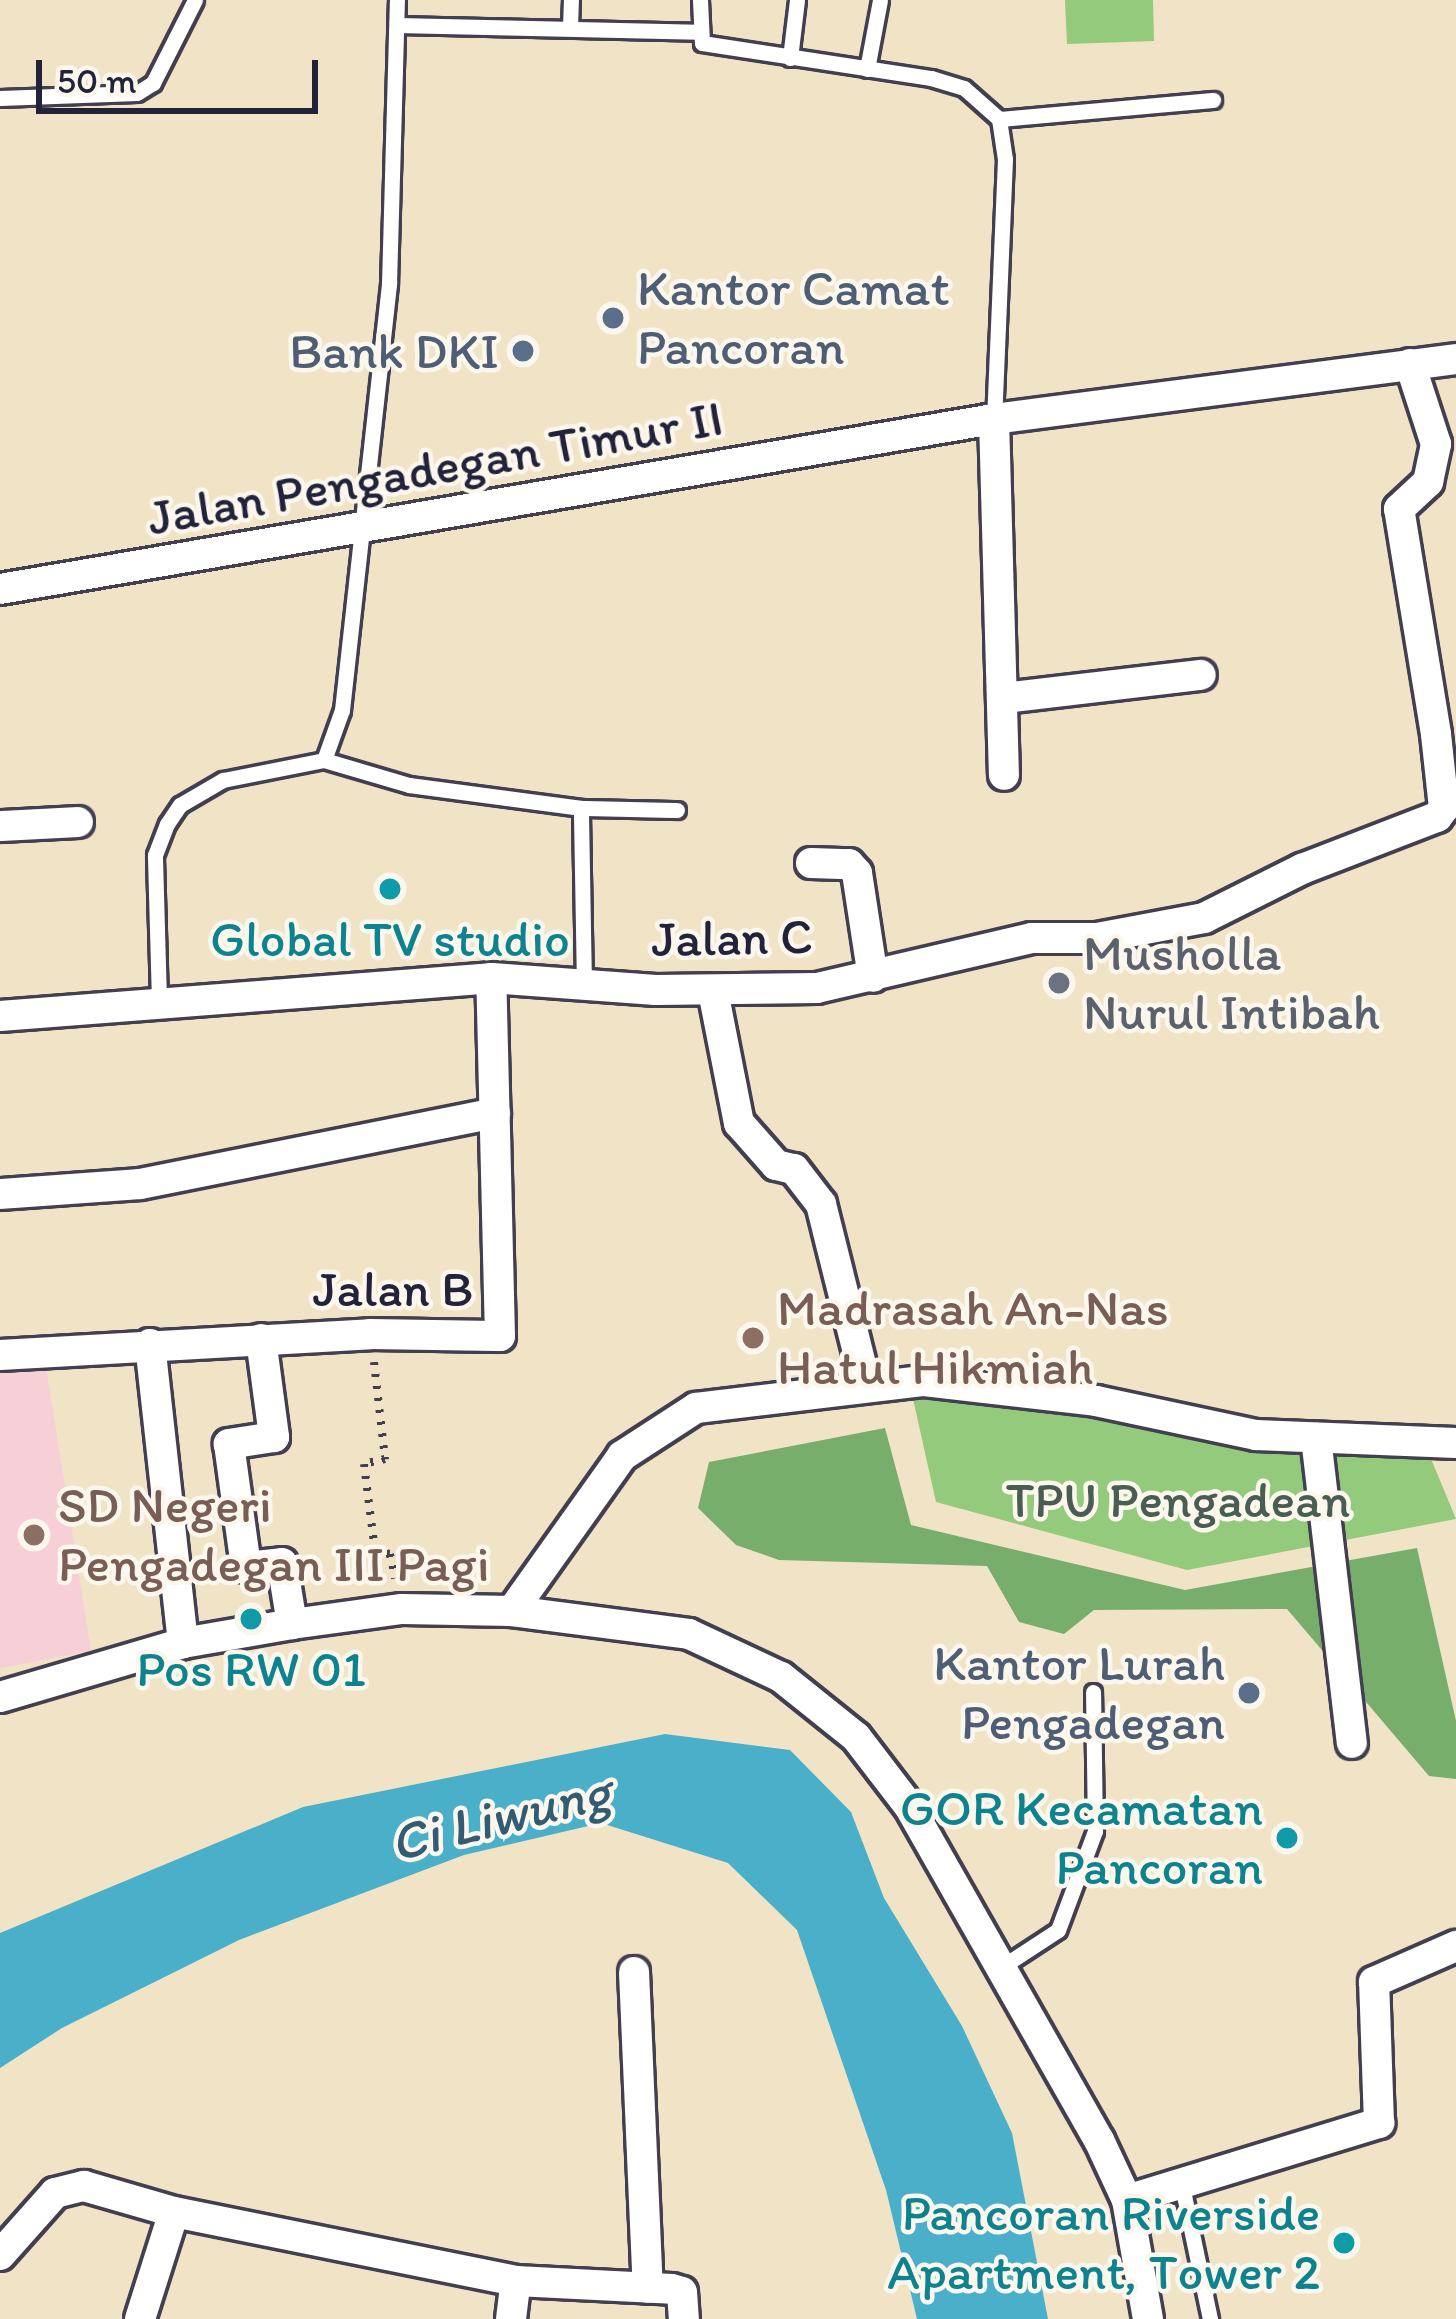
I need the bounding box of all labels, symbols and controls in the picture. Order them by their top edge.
scale bar [42,36,324,110]
text: 50 m [57,59,136,102]
place label: Kantor Camat Pancoran [637,258,948,378]
marker: Kantor Camat Pancoran [600,305,626,331]
place label: Bank DKI [288,320,499,382]
marker: Bank DKI [510,338,536,364]
street label: Jalan Pengadegan Timur II [144,388,726,548]
marker: Global TV studio [377,876,403,902]
street label: Jalan C [651,906,813,970]
place label: Global TV studio [210,908,570,970]
place label: Musholla Nurul Intibah [1083,923,1379,1043]
marker: Musholla Nurul Intibah [1046,970,1072,996]
street label: Jalan B [312,1258,474,1320]
place label: Madrasah An-Nas Hatul Hikmiah [777,1278,1170,1398]
marker: Madrasah An-Nas Hatul Hikmiah [740,1325,766,1351]
park label: TPU Pengadean [1007,1469,1349,1531]
place label: SD Negeri Pengadegan III Pagi [58,1475,490,1595]
marker: SD Negeri Pengadegan III Pagi [21,1522,47,1548]
marker: Pos RW 01 [238,1606,264,1632]
place label: Kantor Lurah Pengadegan [935,1633,1225,1753]
place label: Pos RW 01 [137,1638,365,1700]
marker: Kantor Lurah Pengadegan [1236,1680,1262,1706]
water label: Ci Liwung [383,1758,617,1876]
place label: GOR Kecamatan Pancoran [900,1778,1263,1898]
marker: GOR Kecamatan Pancoran [1274,1825,1300,1851]
place label: Pancoran Riverside Apartment, Tower 2 [892,2183,1320,2303]
marker: Pancoran Riverside Apartment, Tower 2 [1331,2230,1357,2256]

